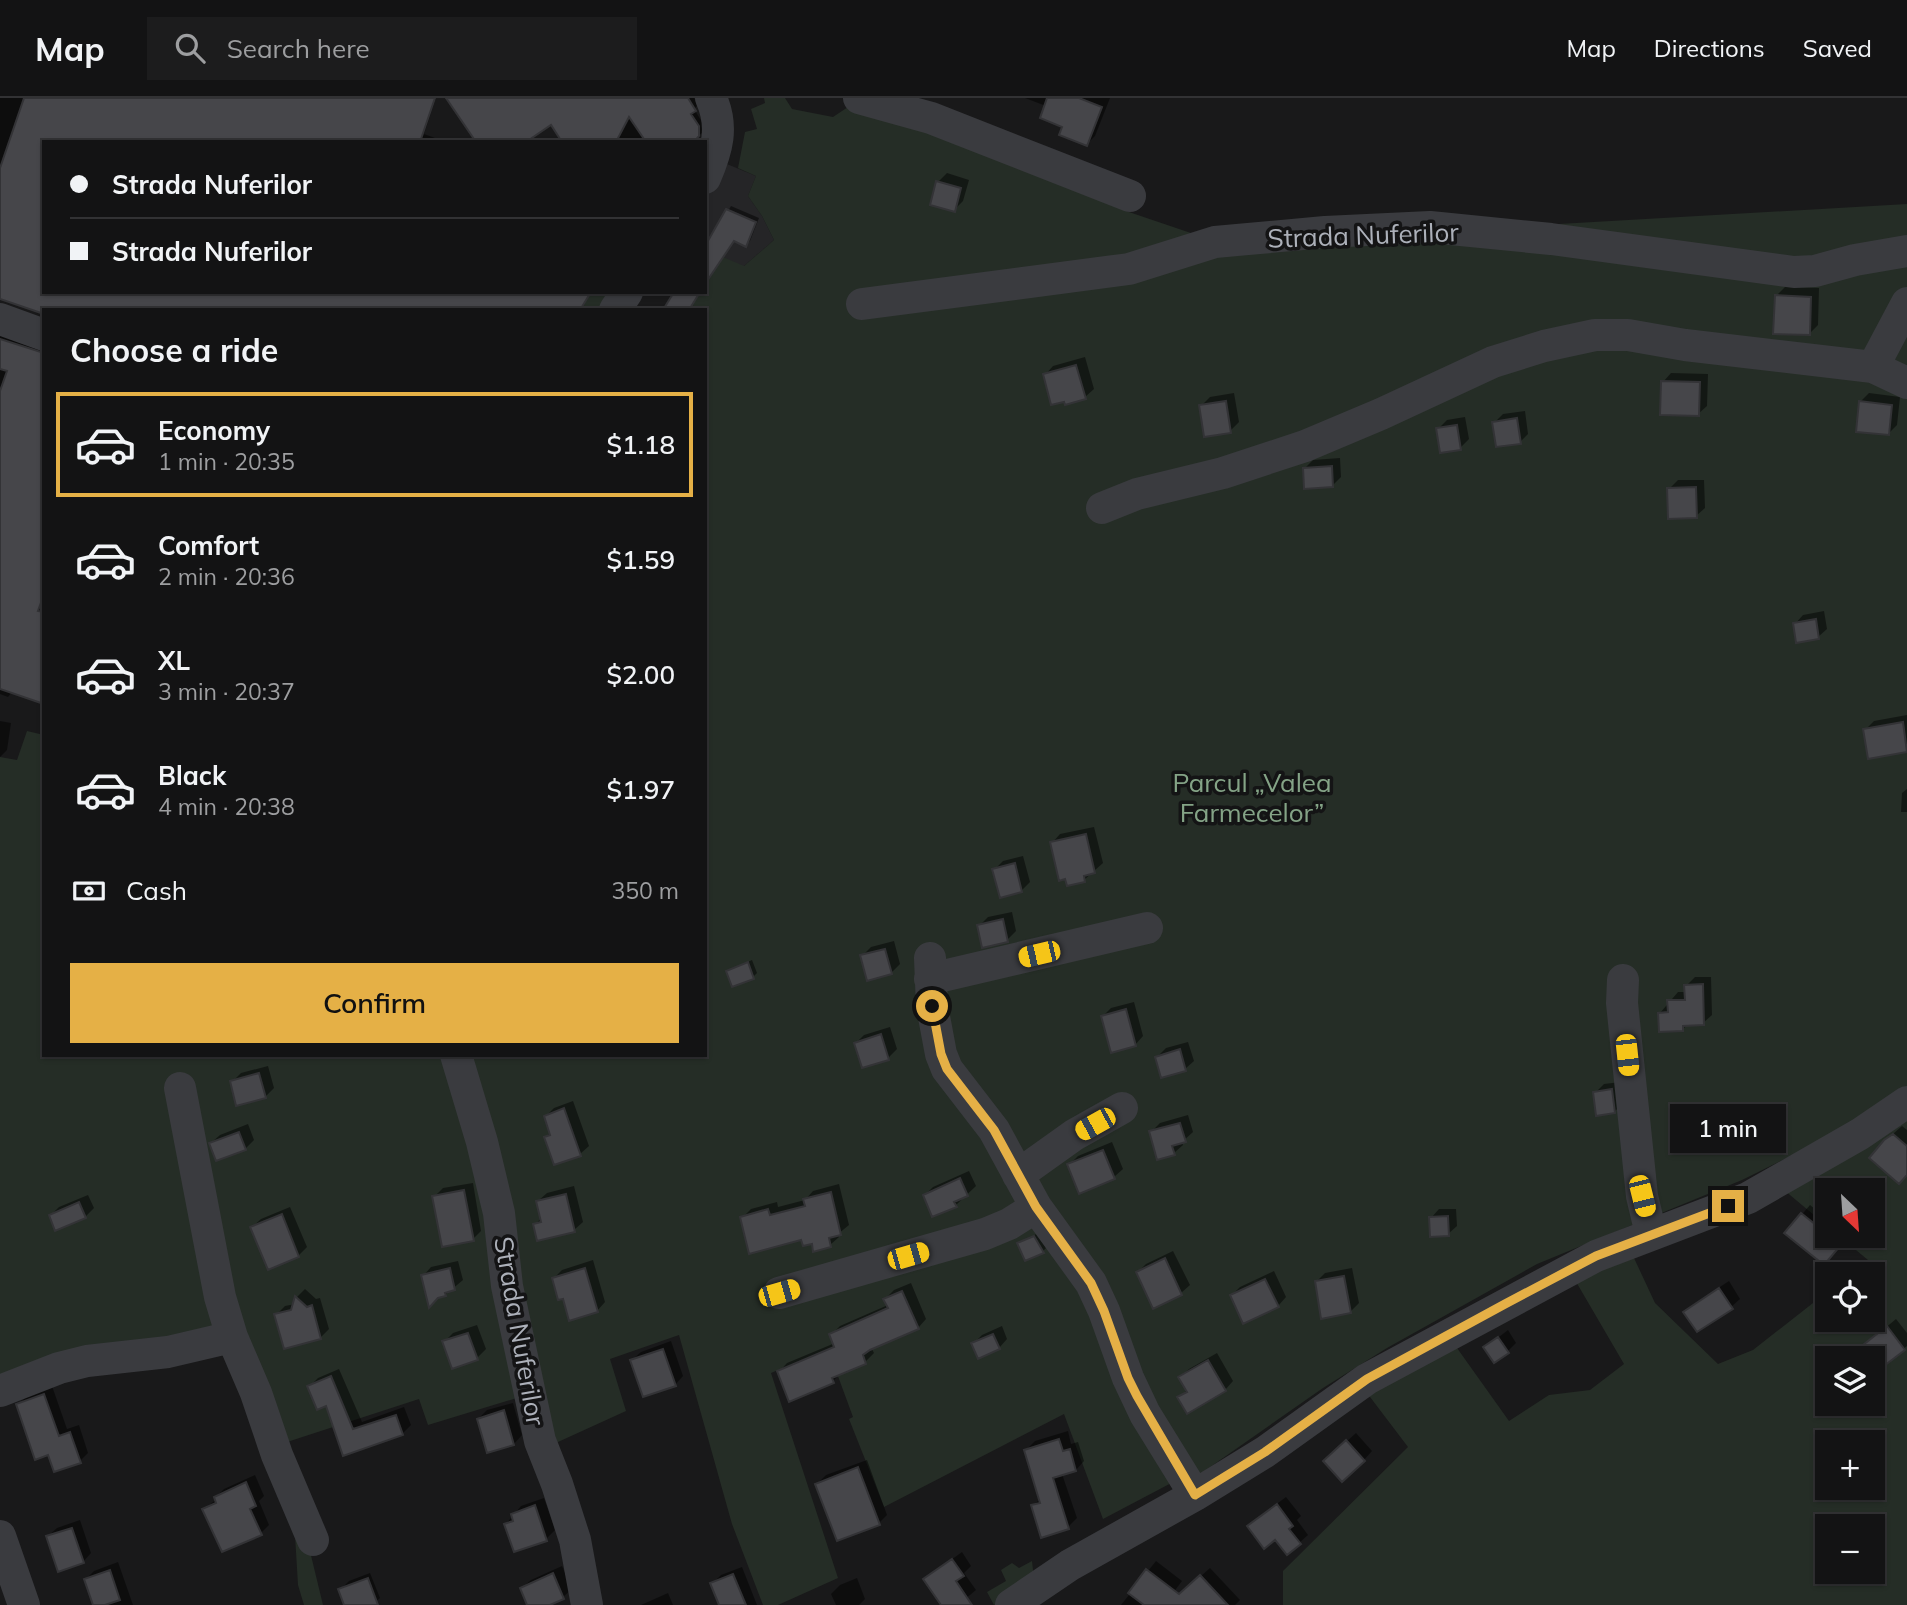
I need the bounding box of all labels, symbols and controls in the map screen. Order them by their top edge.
search box [147,17,637,80]
text: Map [35,28,105,69]
icon: search [171,29,209,67]
text: Search here [227,32,370,65]
text: Map [1566,33,1616,63]
text: Directions [1654,33,1765,63]
text: Saved [1803,33,1872,63]
text: Strada Nuferilor [112,168,312,201]
street label: Strada Nuferilor [1267,215,1460,255]
text: Strada Nuferilor [112,235,312,268]
text: Choose a ride [70,330,278,370]
icon: car [74,413,137,476]
text: Economy [158,414,270,447]
text: $1.18 [606,428,675,461]
text: 1 min · 20:35 [158,447,295,476]
icon: car [74,528,137,591]
text: Comfort [158,529,259,562]
text: $1.59 [606,543,675,576]
text: 2 min · 20:36 [158,562,295,591]
icon: car [74,643,137,706]
text: XL [158,644,190,677]
text: $2.00 [606,658,675,691]
text: 3 min · 20:37 [158,677,295,706]
icon: car [74,758,137,821]
text: Black [158,759,226,792]
park label: Parcul „Valea Farmecelor” [1172,766,1332,829]
text: $1.97 [606,773,675,806]
text: 4 min · 20:38 [158,792,295,821]
icon: cash [70,872,108,910]
text: Cash [126,874,187,907]
text: 350 m [611,876,679,905]
car [1017,939,1062,969]
button: Confirm [70,963,679,1043]
route start [916,990,948,1022]
car [1615,1033,1640,1077]
callout: 1 min [1670,1104,1786,1154]
car [1072,1105,1119,1143]
text: 1 min [1698,1114,1758,1143]
car [1627,1173,1658,1219]
north arrow [1815,1178,1885,1248]
map controls [1815,1178,1885,1584]
route end [1712,1190,1744,1222]
street label: Strada Nuferilor [487,1234,553,1429]
car [885,1240,932,1272]
button: locate [1815,1262,1885,1332]
car [756,1277,803,1309]
button: layers [1815,1346,1885,1416]
button: + [1815,1430,1885,1500]
button: − [1815,1514,1885,1584]

